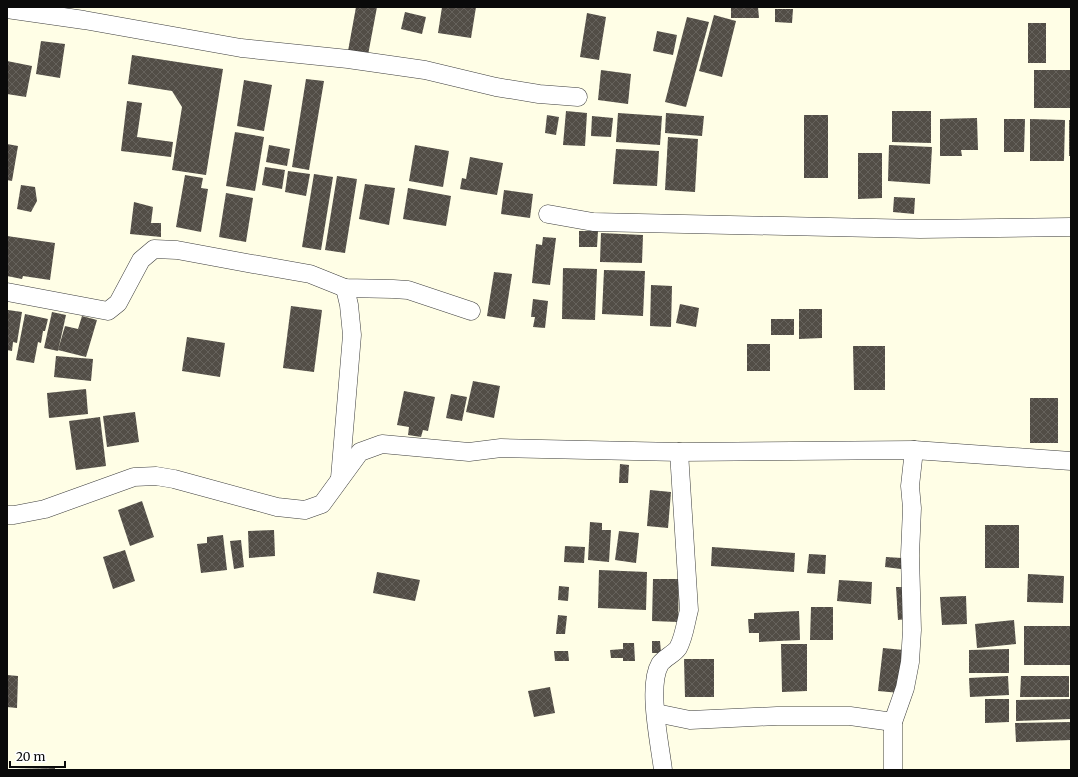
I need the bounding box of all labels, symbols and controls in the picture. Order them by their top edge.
scale bar [10,743,65,769]
text: 20 m [16,749,45,764]

